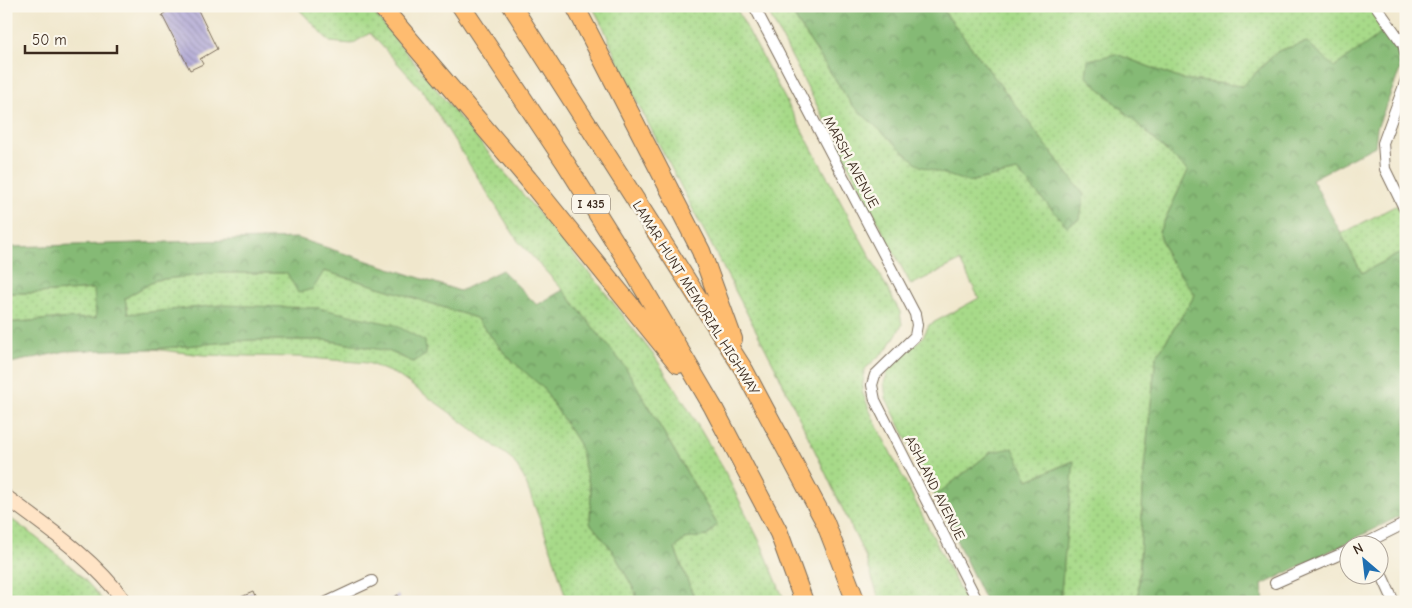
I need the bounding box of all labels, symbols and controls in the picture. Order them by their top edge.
scale bar [25,22,118,54]
text: 50 m [32,31,67,49]
street label: MARSH AVENUE [820,113,882,211]
road number: I 435 [572,194,610,213]
street label: LAMAR HUNT MEMORIAL HIGHWAY [629,198,763,399]
street label: ASHLAND AVENUE [901,433,969,543]
north arrow [1340,536,1390,586]
text: N [1350,539,1366,559]

